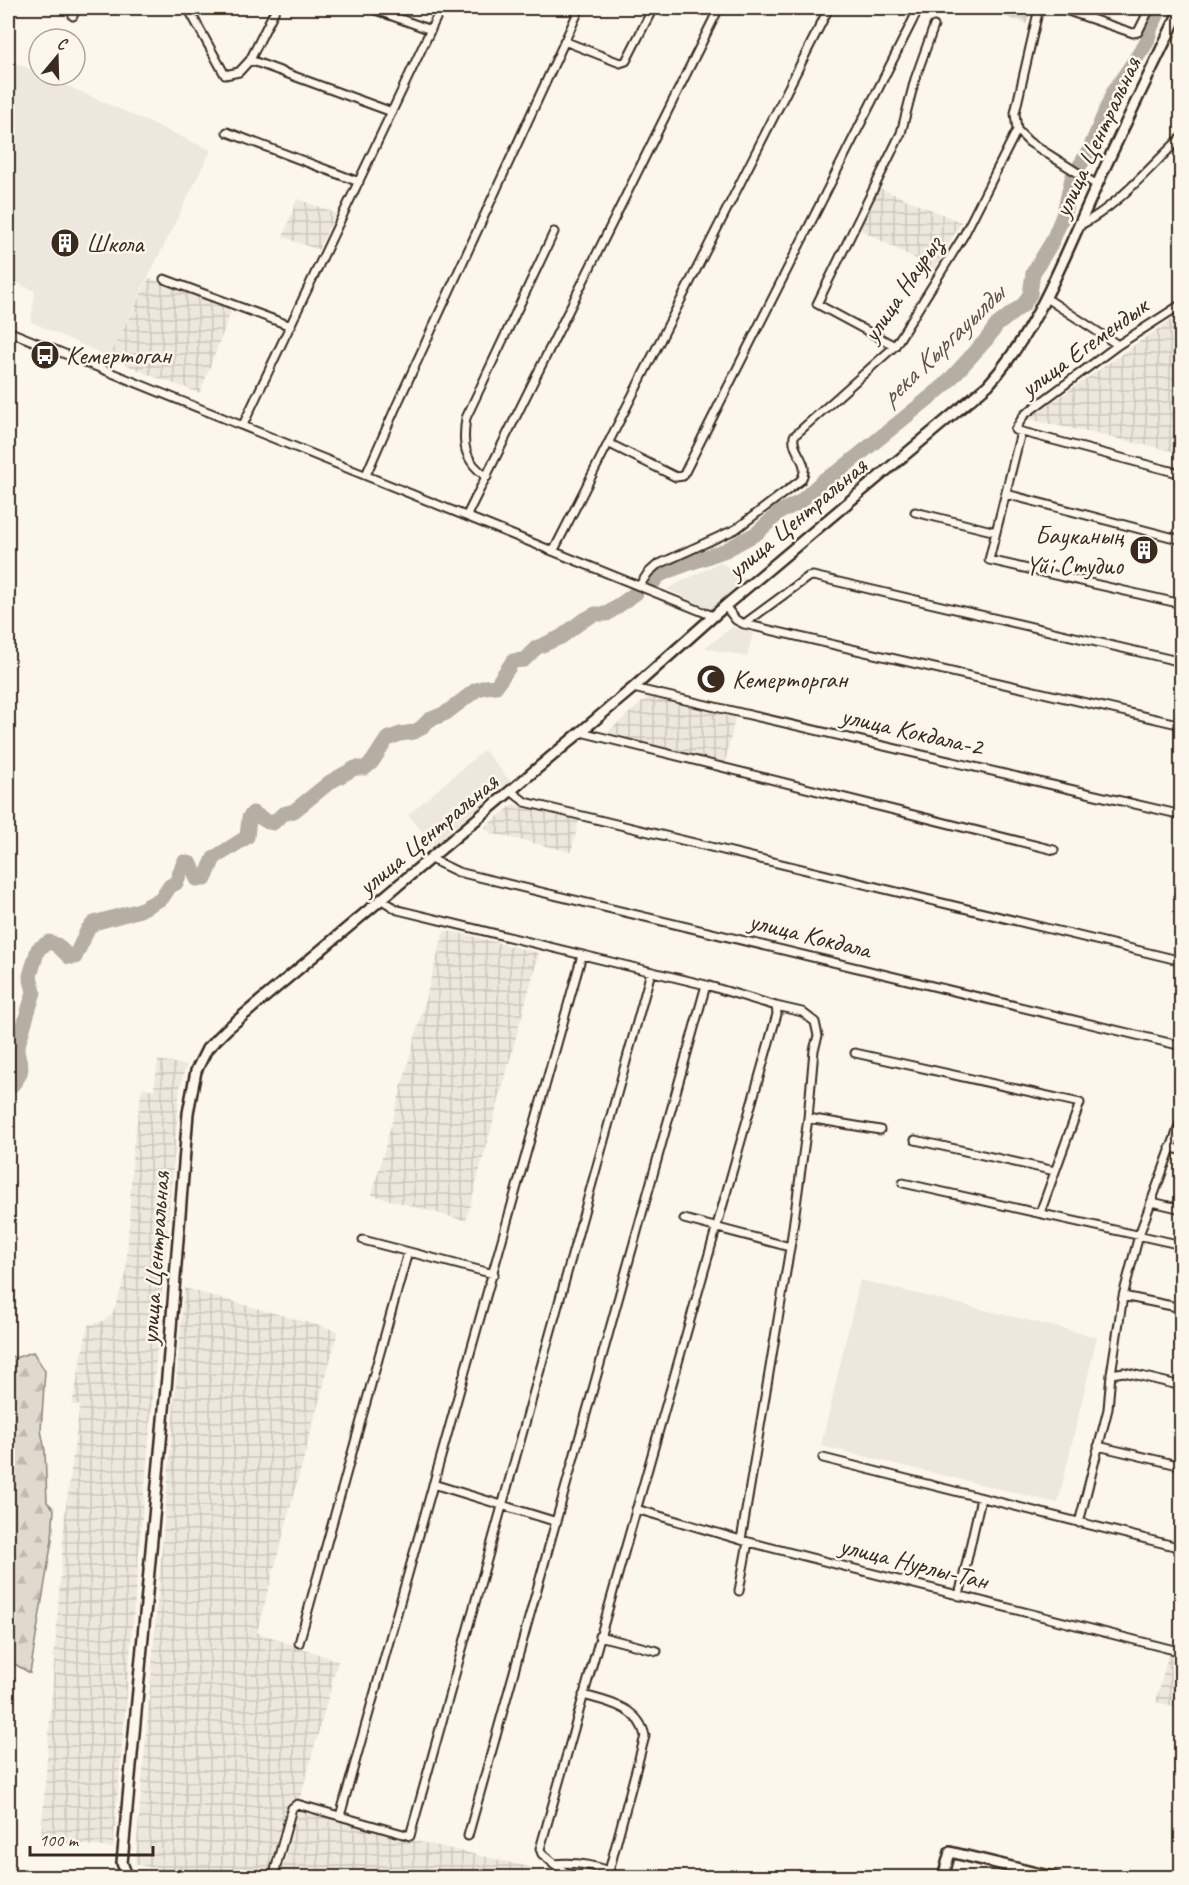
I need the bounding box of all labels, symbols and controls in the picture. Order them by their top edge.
north arrow [27,27,87,87]
text: С [55,33,71,55]
street label: улица Центральная [1045,50,1149,224]
building icon: Школа [49,227,81,259]
place label: Школа [86,227,145,260]
street label: улица Наурыз [853,228,951,351]
water label: река Кыргауылды [872,274,1015,413]
street label: улица Егемендык [1012,288,1156,406]
bus stop icon: Кемертоган [29,339,61,371]
place label: Кемертоган [66,339,173,372]
street label: улица Центральная [719,449,875,588]
place label: Бауканың Үйі Студио [1026,519,1125,582]
building icon: Бауканың Үйі Студио [1128,534,1160,566]
mosque icon: Кемерторган [695,663,727,695]
place label: Кемерторган [732,663,849,696]
street label: улица Кокдала-2 [836,698,988,764]
street label: улица Центральная [350,765,506,904]
street label: улица Кокдала [744,904,876,967]
street label: улица Центральная [132,1169,178,1348]
street label: улица Нурлы-Тан [834,1528,993,1598]
scale bar [30,1819,153,1857]
text: 100 m [39,1829,80,1851]

